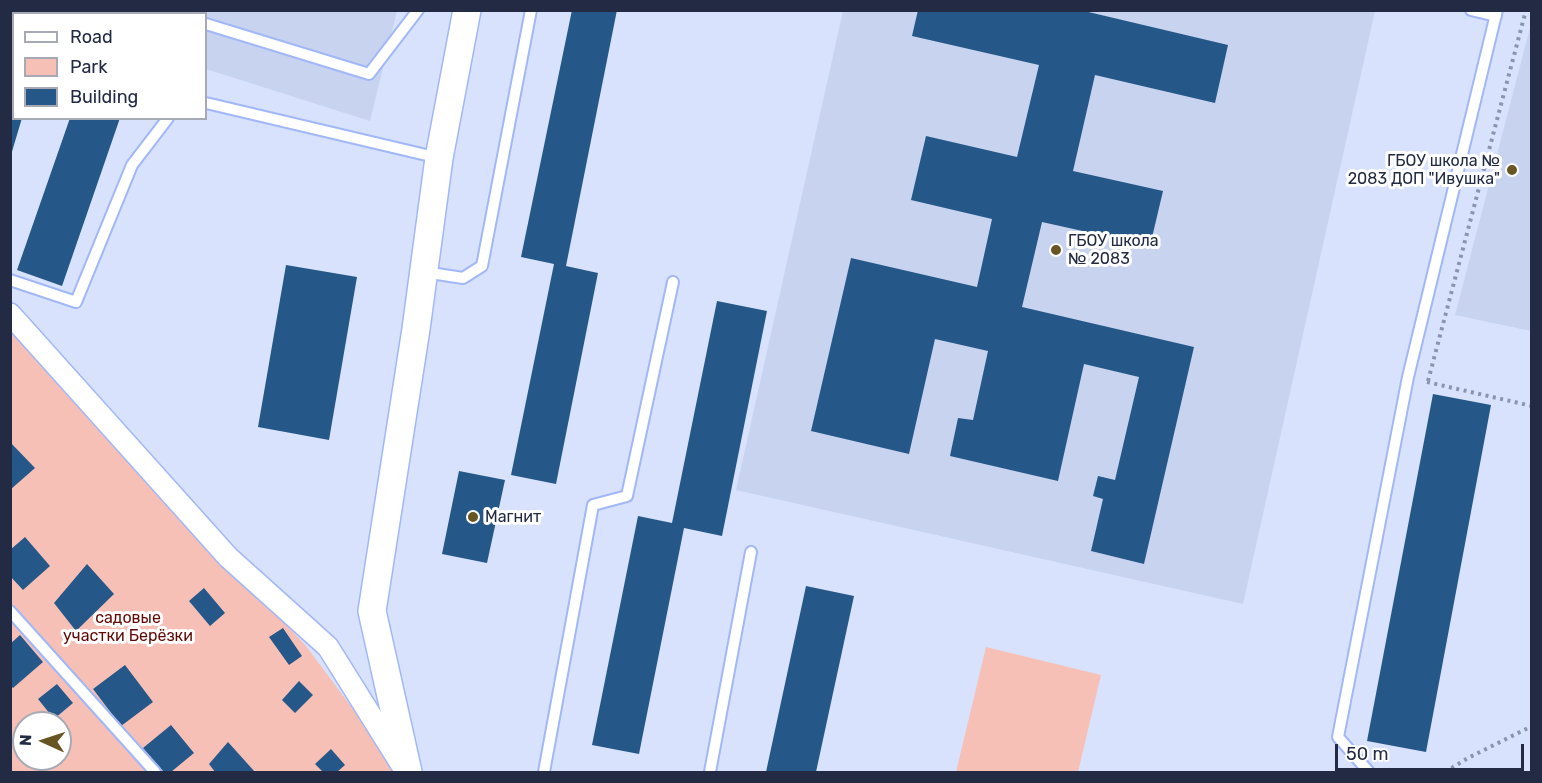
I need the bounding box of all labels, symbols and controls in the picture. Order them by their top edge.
legend [12,12,207,120]
text: Road [70,26,113,48]
text: Park [70,56,107,78]
text: Building [70,86,138,108]
place label: ГБОУ школа № 2083 ДОП "Ивушка" [1348,151,1500,189]
marker: ГБОУ школа № 2083 ДОП "Ивушка" [1505,163,1519,177]
place label: ГБОУ школа № 2083 [1068,231,1159,269]
marker: ГБОУ школа № 2083 [1049,243,1063,257]
place label: Магнит [485,507,541,527]
marker: Магнит [466,510,480,524]
park label: садовые участки Берёзки [63,608,193,646]
north arrow [12,711,72,771]
scale bar [1338,732,1527,770]
text: N [16,734,35,746]
text: 50 m [1346,743,1389,765]

